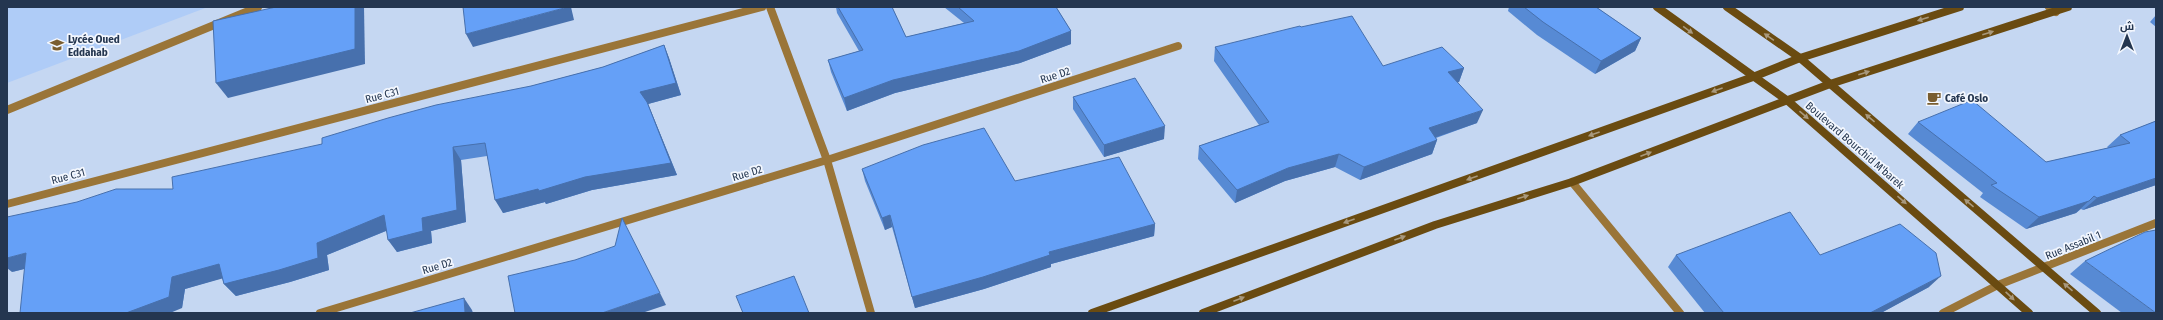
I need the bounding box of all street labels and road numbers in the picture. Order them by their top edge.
street label: Rue D2 [1039,64,1072,86]
street label: Rue C31 [364,85,400,106]
street label: Boulevard Bourchid M'barek [1803,99,1907,192]
street label: Rue D2 [731,163,764,184]
street label: Rue C31 [50,166,86,187]
street label: Rue Assabil 1 [2044,228,2103,262]
street label: Rue D2 [421,256,454,277]

